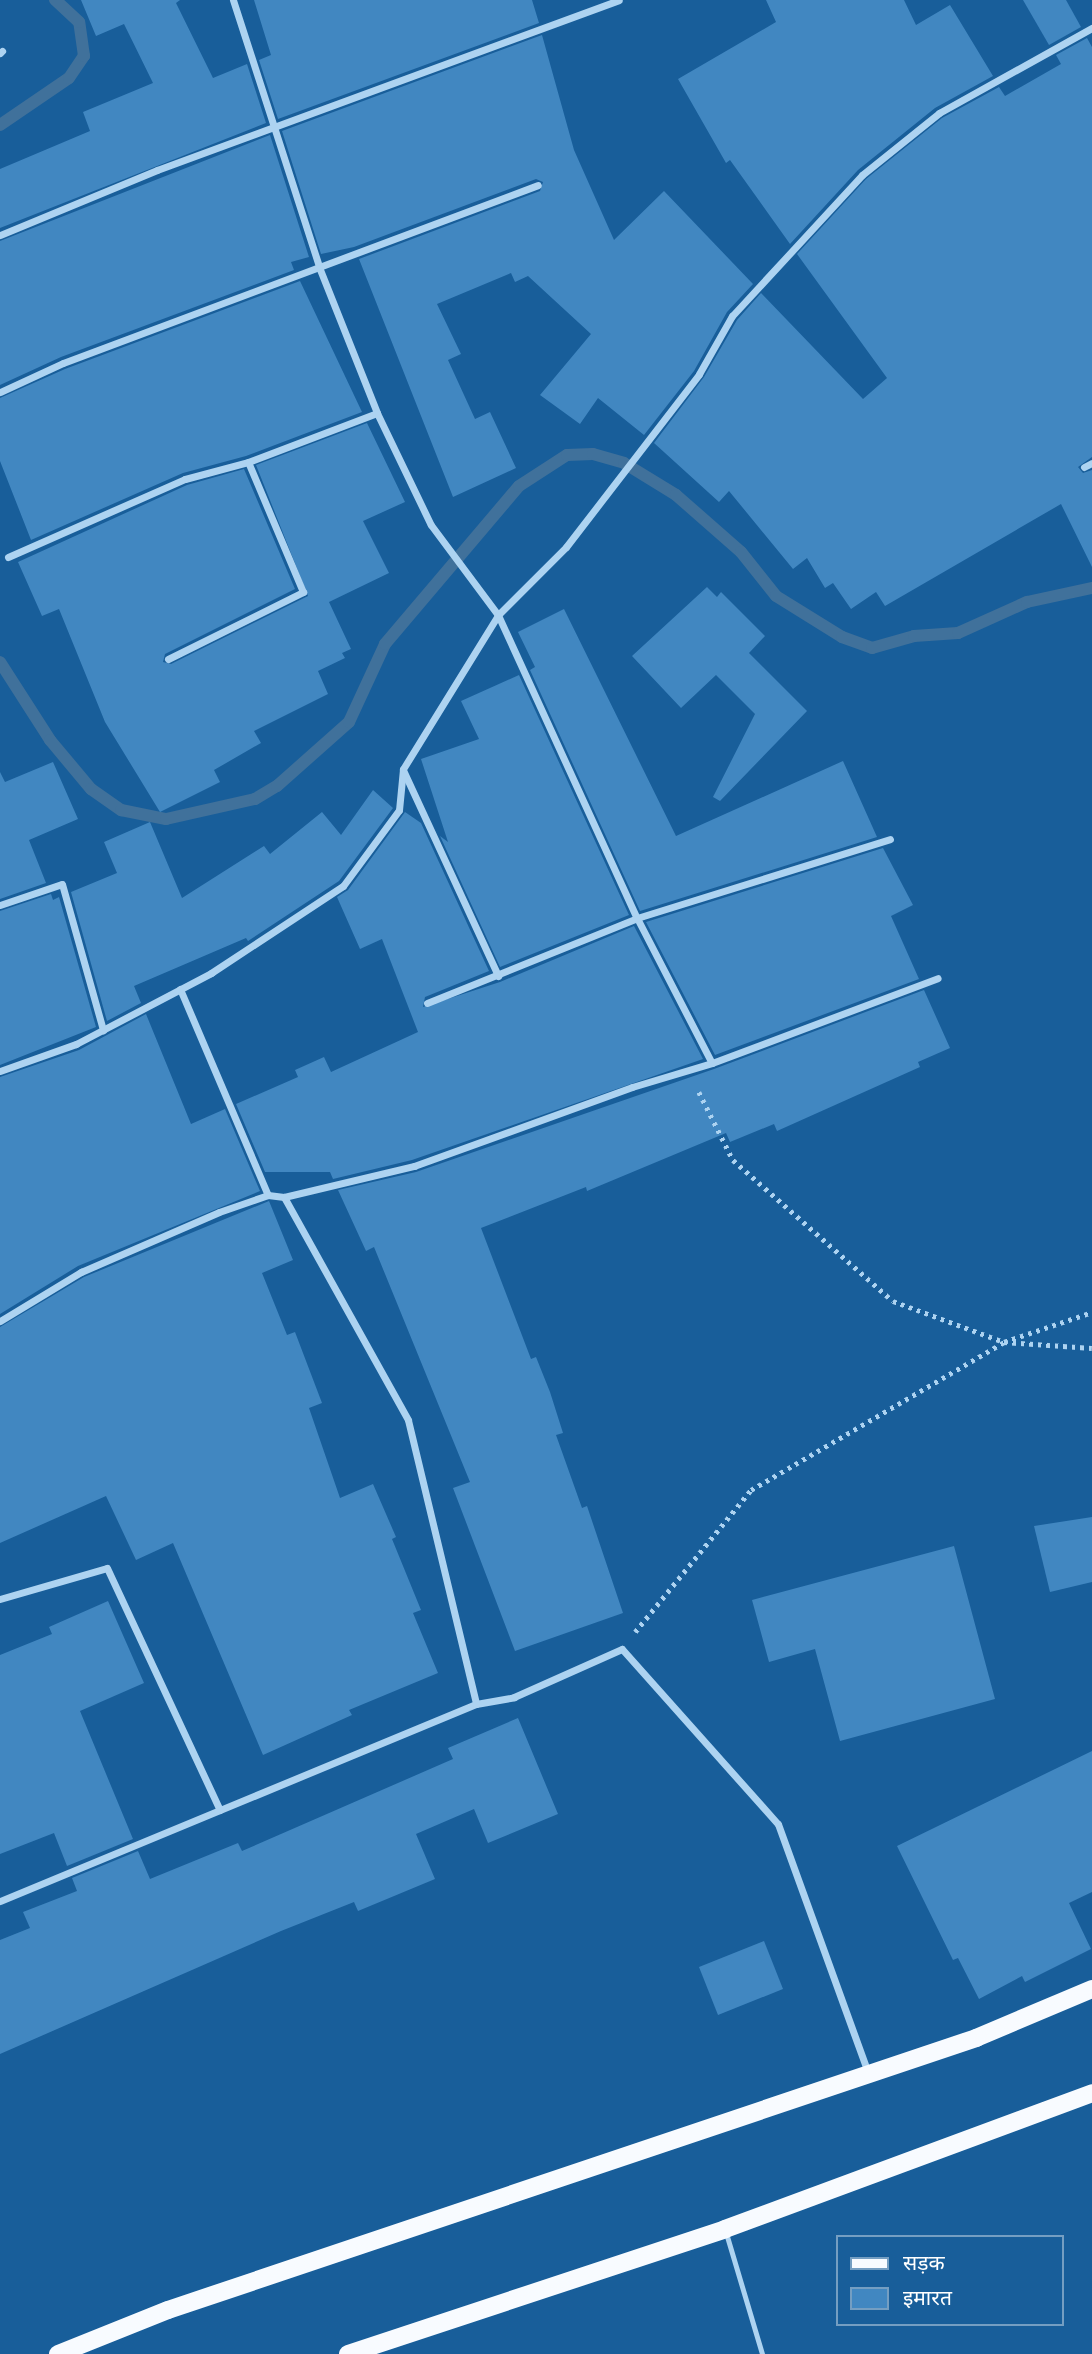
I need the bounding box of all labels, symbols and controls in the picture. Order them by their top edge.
legend [836,2235,1064,2326]
text: सड़क [903,2248,945,2276]
text: इमारत [903,2283,952,2311]

